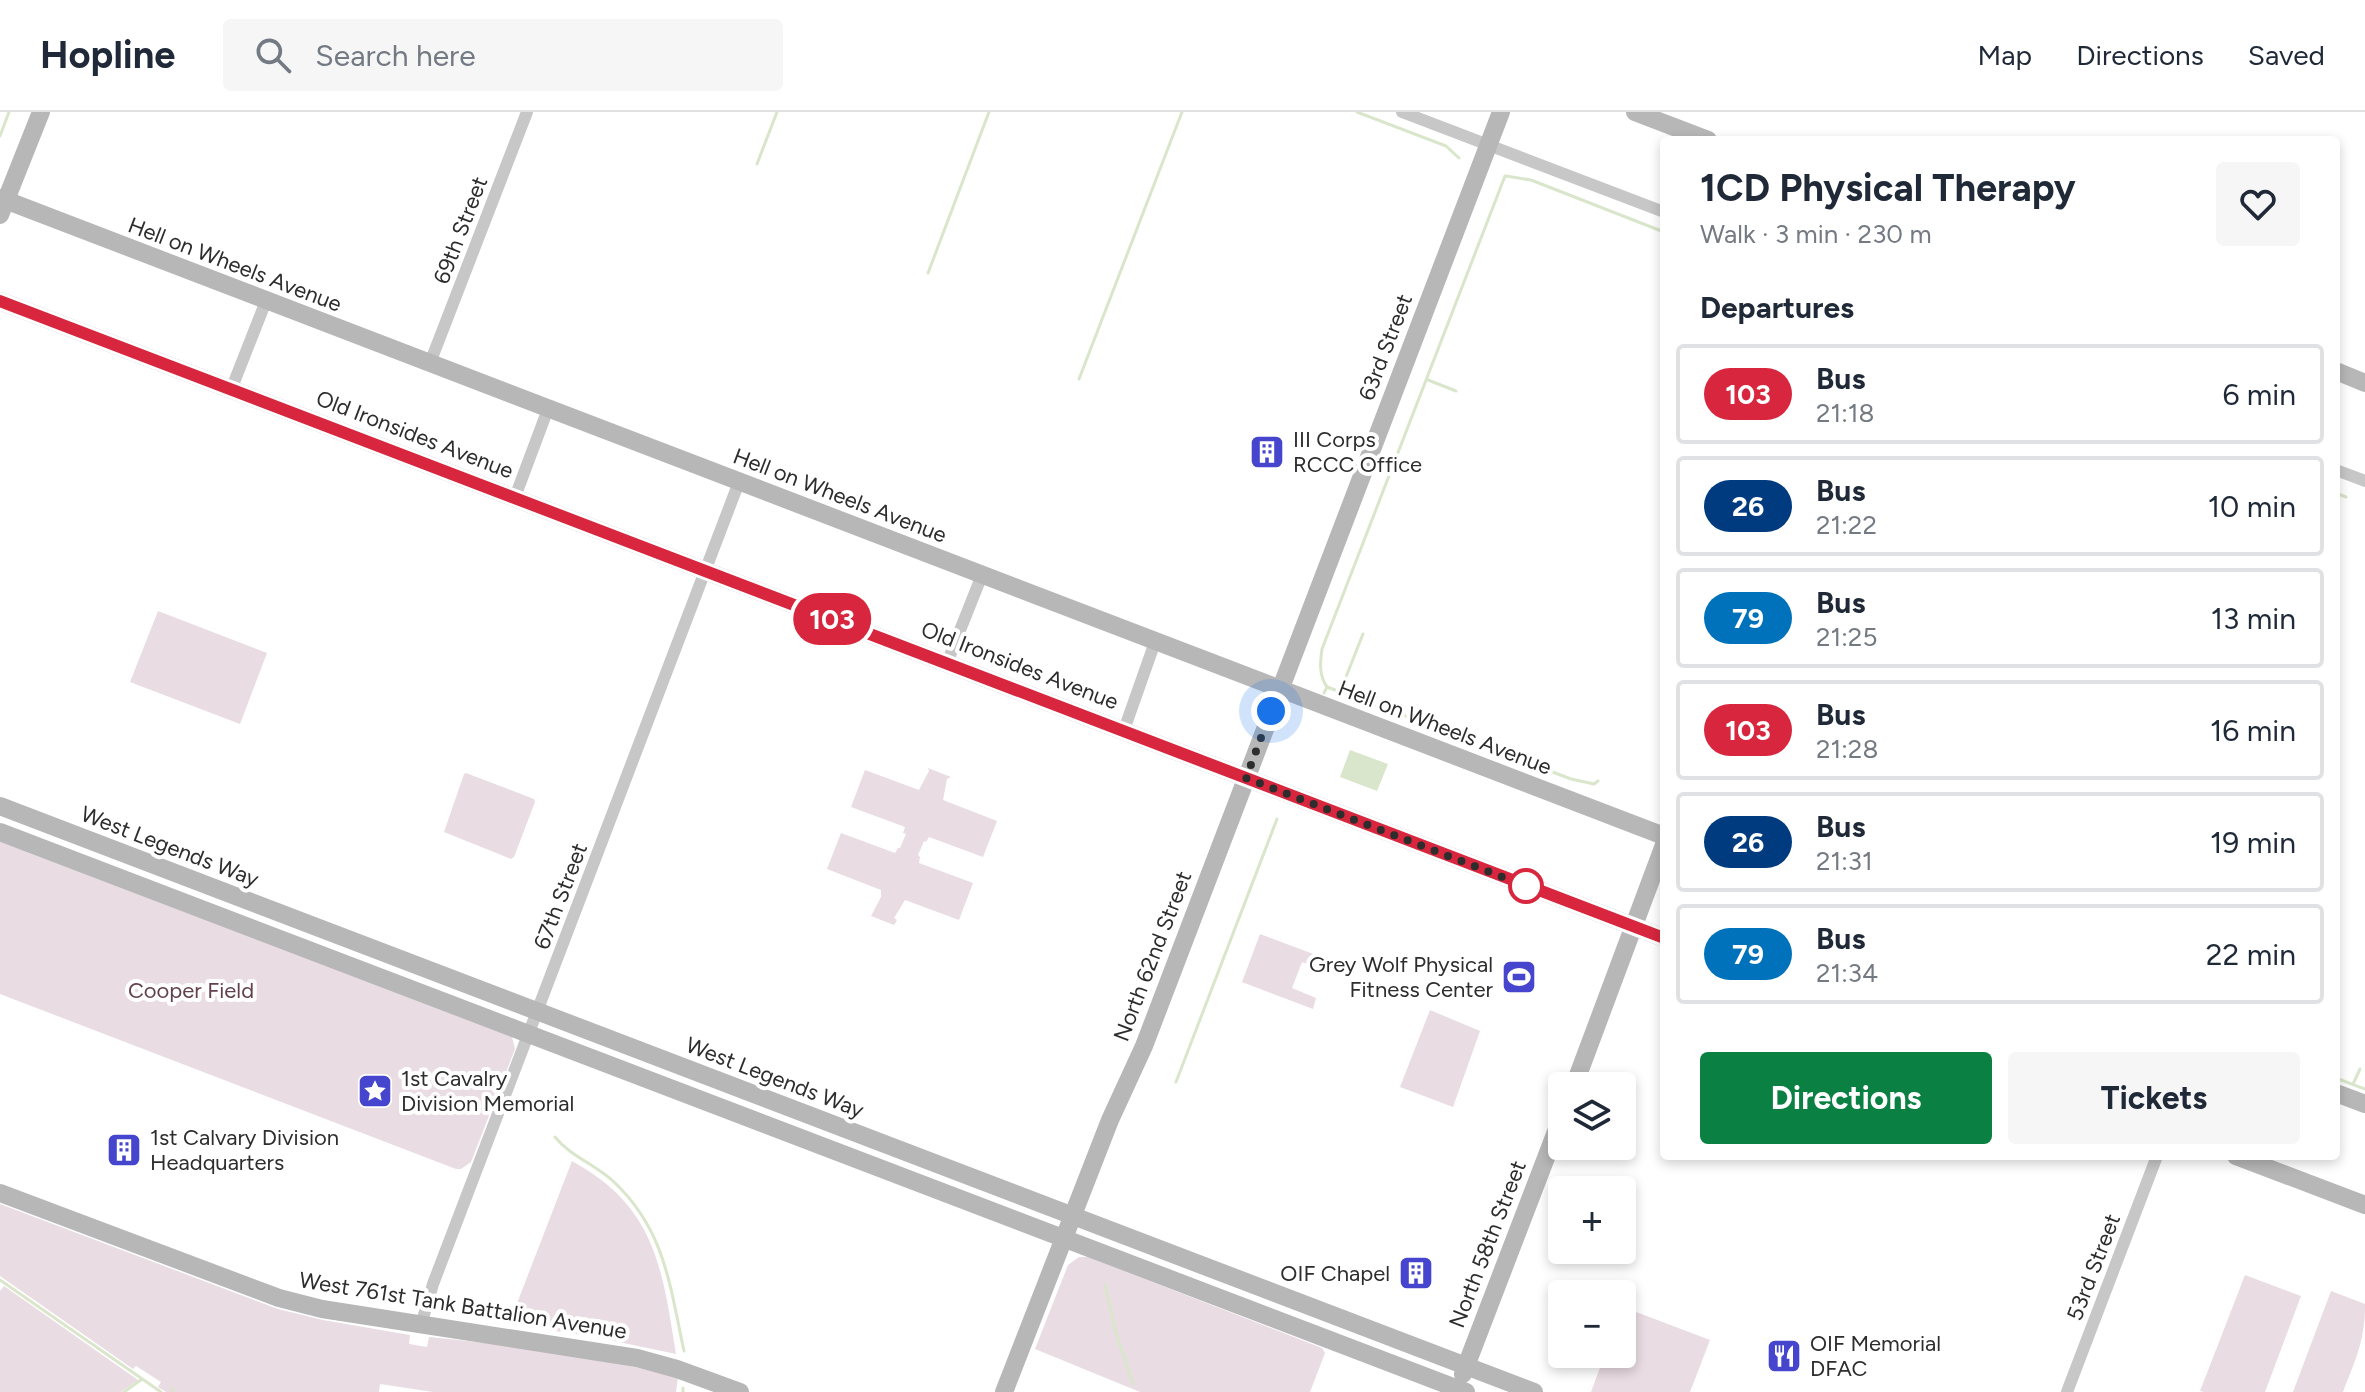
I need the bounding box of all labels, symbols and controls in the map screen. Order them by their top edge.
search box [223,19,783,91]
text: Hopline [40,32,175,78]
icon: search [251,33,295,77]
text: Search here [315,37,476,74]
text: Map [1978,38,2032,72]
text: Directions [2076,38,2204,72]
text: Saved [2248,38,2325,72]
button: heart [2216,162,2300,246]
text: 1CD Physical Therapy [1700,165,2076,211]
street label: 69th Street [428,173,493,288]
street label: Hell on Wheels Avenue [124,211,345,318]
text: Walk · 3 min · 230 m [1700,218,1932,250]
text: Departures [1700,289,1854,326]
street label: 63rd Street [1353,290,1418,404]
text: Bus [1816,360,1865,397]
text: 6 min [2222,376,2296,413]
text: 103 [1725,377,1771,411]
street label: Old Ironsides Avenue [312,384,517,485]
text: 21:18 [1816,397,1875,429]
place label: III Corps RCCC Office [1293,426,1422,478]
building icon: III Corps RCCC Office [1248,433,1286,471]
street label: Hell on Wheels Avenue [729,442,950,549]
text: Bus [1816,472,1865,509]
text: 10 min [2208,488,2296,525]
text: 26 [1732,489,1764,523]
text: 21:22 [1816,509,1877,541]
text: Bus [1816,584,1865,621]
line badge: 103 [786,593,878,645]
text: 13 min [2211,600,2296,637]
text: 79 [1732,601,1764,635]
text: 103 [809,602,855,636]
street label: Old Ironsides Avenue [917,615,1122,716]
text: 21:25 [1816,621,1877,653]
street label: Hell on Wheels Avenue [1334,674,1555,781]
your location [1251,691,1291,731]
text: Bus [1816,696,1865,733]
text: 16 min [2210,712,2296,749]
text: 103 [1725,713,1771,747]
text: 21:28 [1816,733,1878,765]
street label: West Legends Way [77,800,263,893]
text: Bus [1816,808,1865,845]
text: 19 min [2210,824,2296,861]
text: 26 [1732,825,1764,859]
street label: 67th Street [528,839,593,953]
text: 21:31 [1816,845,1873,877]
street label: North 62nd Street [1108,867,1197,1045]
unlabelled marker [1509,869,1543,903]
text: Bus [1816,920,1865,957]
text: 22 min [2206,936,2296,973]
text: 79 [1732,937,1764,971]
place label: Grey Wolf Physical Fitness Center [1309,951,1494,1003]
text: 21:34 [1816,957,1878,989]
sports icon: Grey Wolf Physical Fitness Center [1500,958,1538,996]
park label: Cooper Field [128,977,254,1004]
street label: West Legends Way [682,1031,868,1124]
button: Directions [1700,1052,1992,1144]
button: Tickets [2008,1052,2300,1144]
place label: 1st Cavalry Division Memorial [401,1065,574,1117]
place icon: 1st Cavalry Division Memorial [356,1072,394,1110]
map controls [1548,1072,1636,1368]
button: layers [1548,1072,1636,1160]
place label: 1st Calvary Division Headquarters [150,1124,339,1176]
building icon: 1st Calvary Division Headquarters [105,1131,143,1169]
street label: North 58th Street [1443,1157,1532,1332]
button: + [1548,1176,1636,1264]
street label: 53rd Street [2061,1210,2126,1324]
building icon: OIF Chapel [1397,1254,1435,1292]
place label: OIF Chapel [1280,1260,1390,1287]
street label: West 761st Tank Battalion Avenue [297,1266,629,1345]
button: − [1548,1280,1636,1368]
place label: OIF Memorial DFAC [1810,1330,1941,1382]
restaurant icon: OIF Memorial DFAC [1765,1337,1803,1375]

